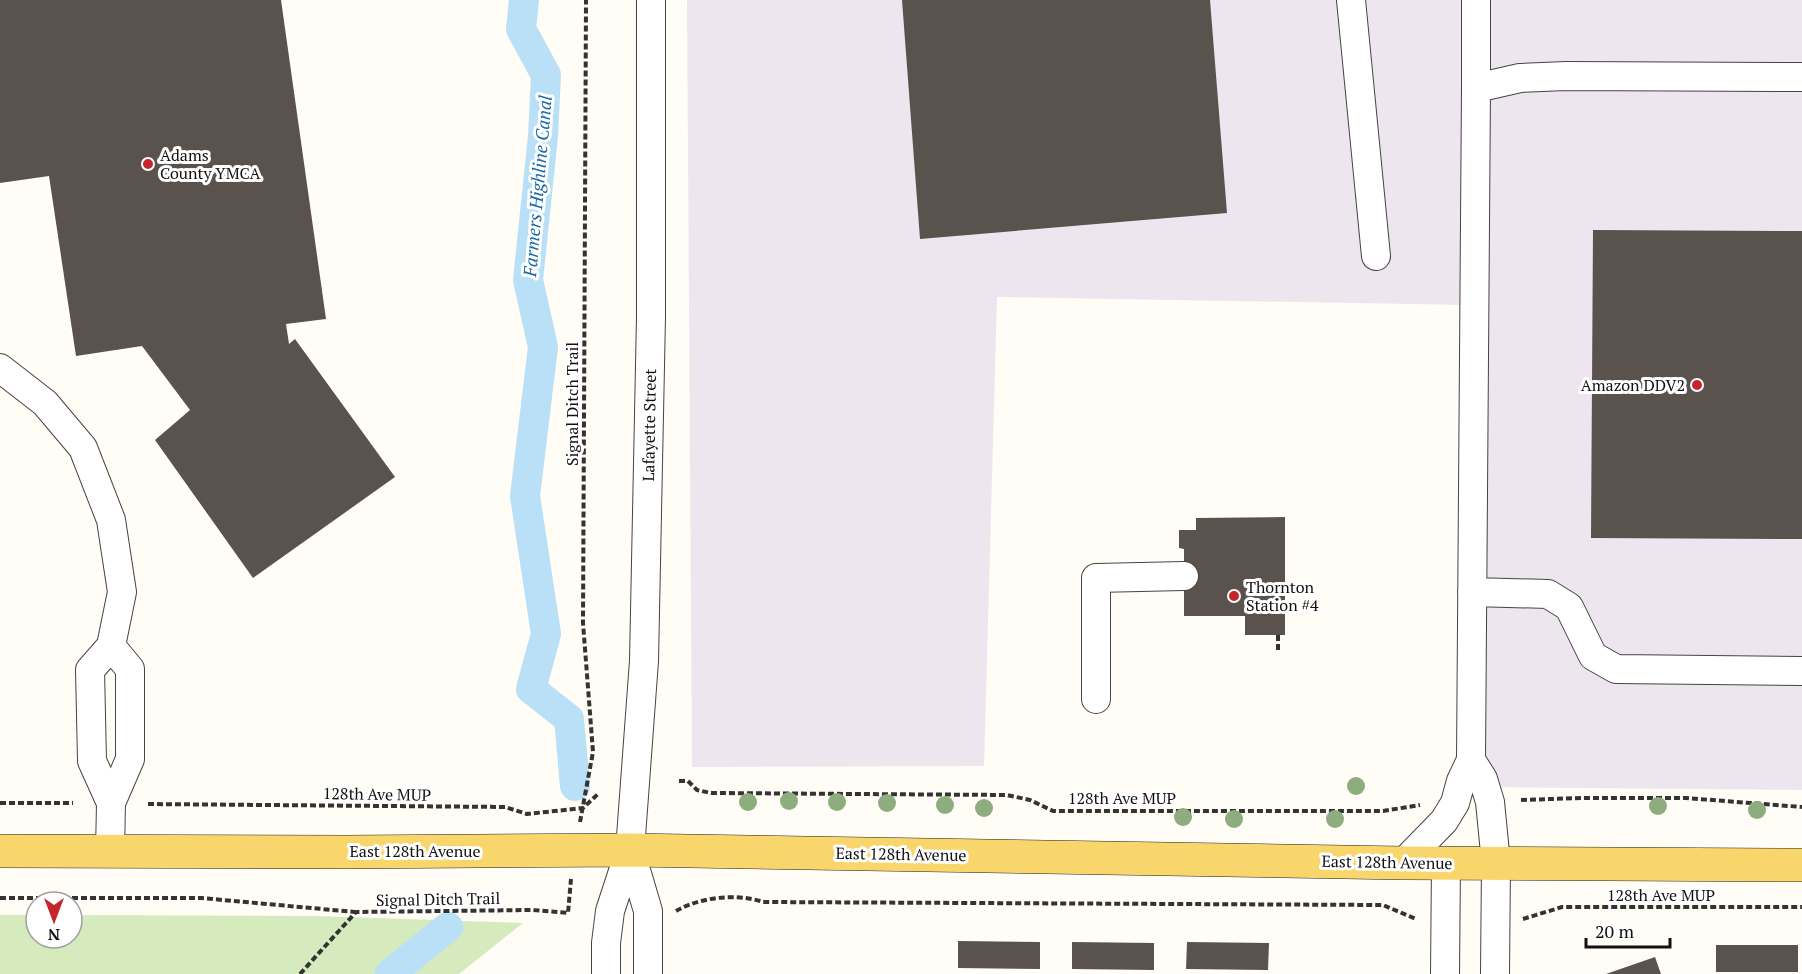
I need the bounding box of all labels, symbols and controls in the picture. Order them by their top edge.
water label: Farmers Highline Canal [517,94,557,279]
place label: Adams County YMCA [160,144,260,184]
marker: Adams County YMCA [141,157,155,171]
street label: Signal Ditch Trail [561,342,583,466]
street label: Lafayette Street [637,368,661,482]
place label: Amazon DDV2 [1581,374,1685,396]
marker: Amazon DDV2 [1690,378,1704,392]
place label: Thornton Station #4 [1246,576,1319,616]
marker: Thornton Station #4 [1227,589,1241,603]
street label: 128th Ave MUP [323,782,431,806]
street label: 128th Ave MUP [1068,787,1176,809]
street label: East 128th Avenue [349,840,481,862]
street label: East 128th Avenue [835,842,967,866]
street label: East 128th Avenue [1321,850,1453,874]
street label: 128th Ave MUP [1607,884,1715,906]
street label: Signal Ditch Trail [376,887,500,911]
north arrow [24,890,84,950]
scale bar [1586,911,1670,949]
text: 20 m [1595,919,1635,943]
text: N [48,924,60,946]

